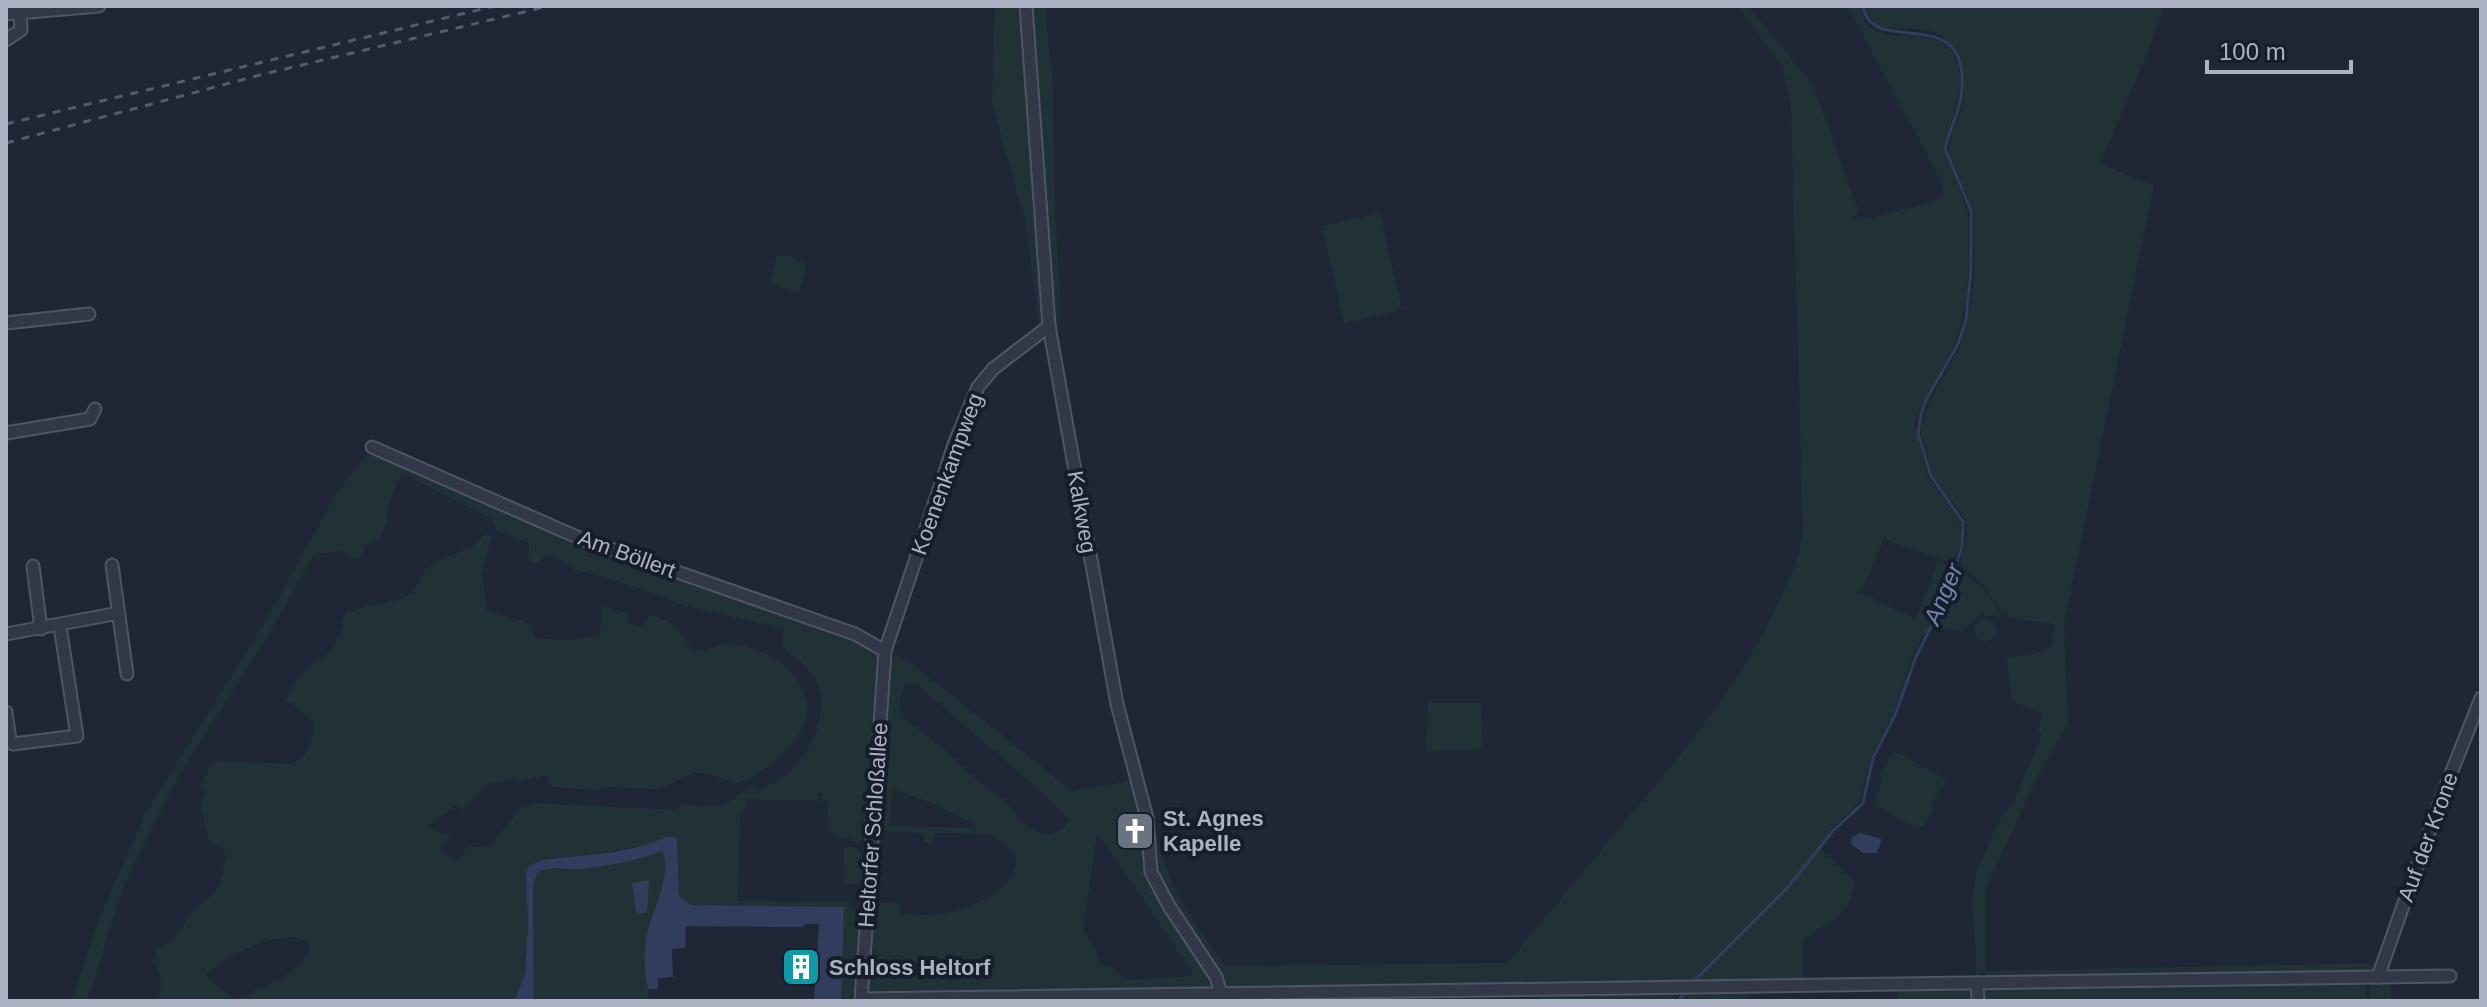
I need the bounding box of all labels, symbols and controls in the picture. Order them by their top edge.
scale bar [2207,24,2351,74]
text: 100 m [2219,38,2286,65]
street label: Koenenkampweg [906,390,988,558]
street label: Kalkweg [1062,469,1102,555]
street label: Am Böllert [575,525,679,583]
water label: Anger [1917,558,1968,631]
street label: Heltorfer Schloßallee [853,722,893,928]
street label: Auf der Krone [2393,769,2463,905]
place label: St. Agnes Kapelle [1163,806,1264,856]
church icon: St. Agnes Kapelle [1114,810,1156,852]
building icon: Schloss Heltorf [780,946,822,988]
place label: Schloss Heltorf [829,955,991,980]

